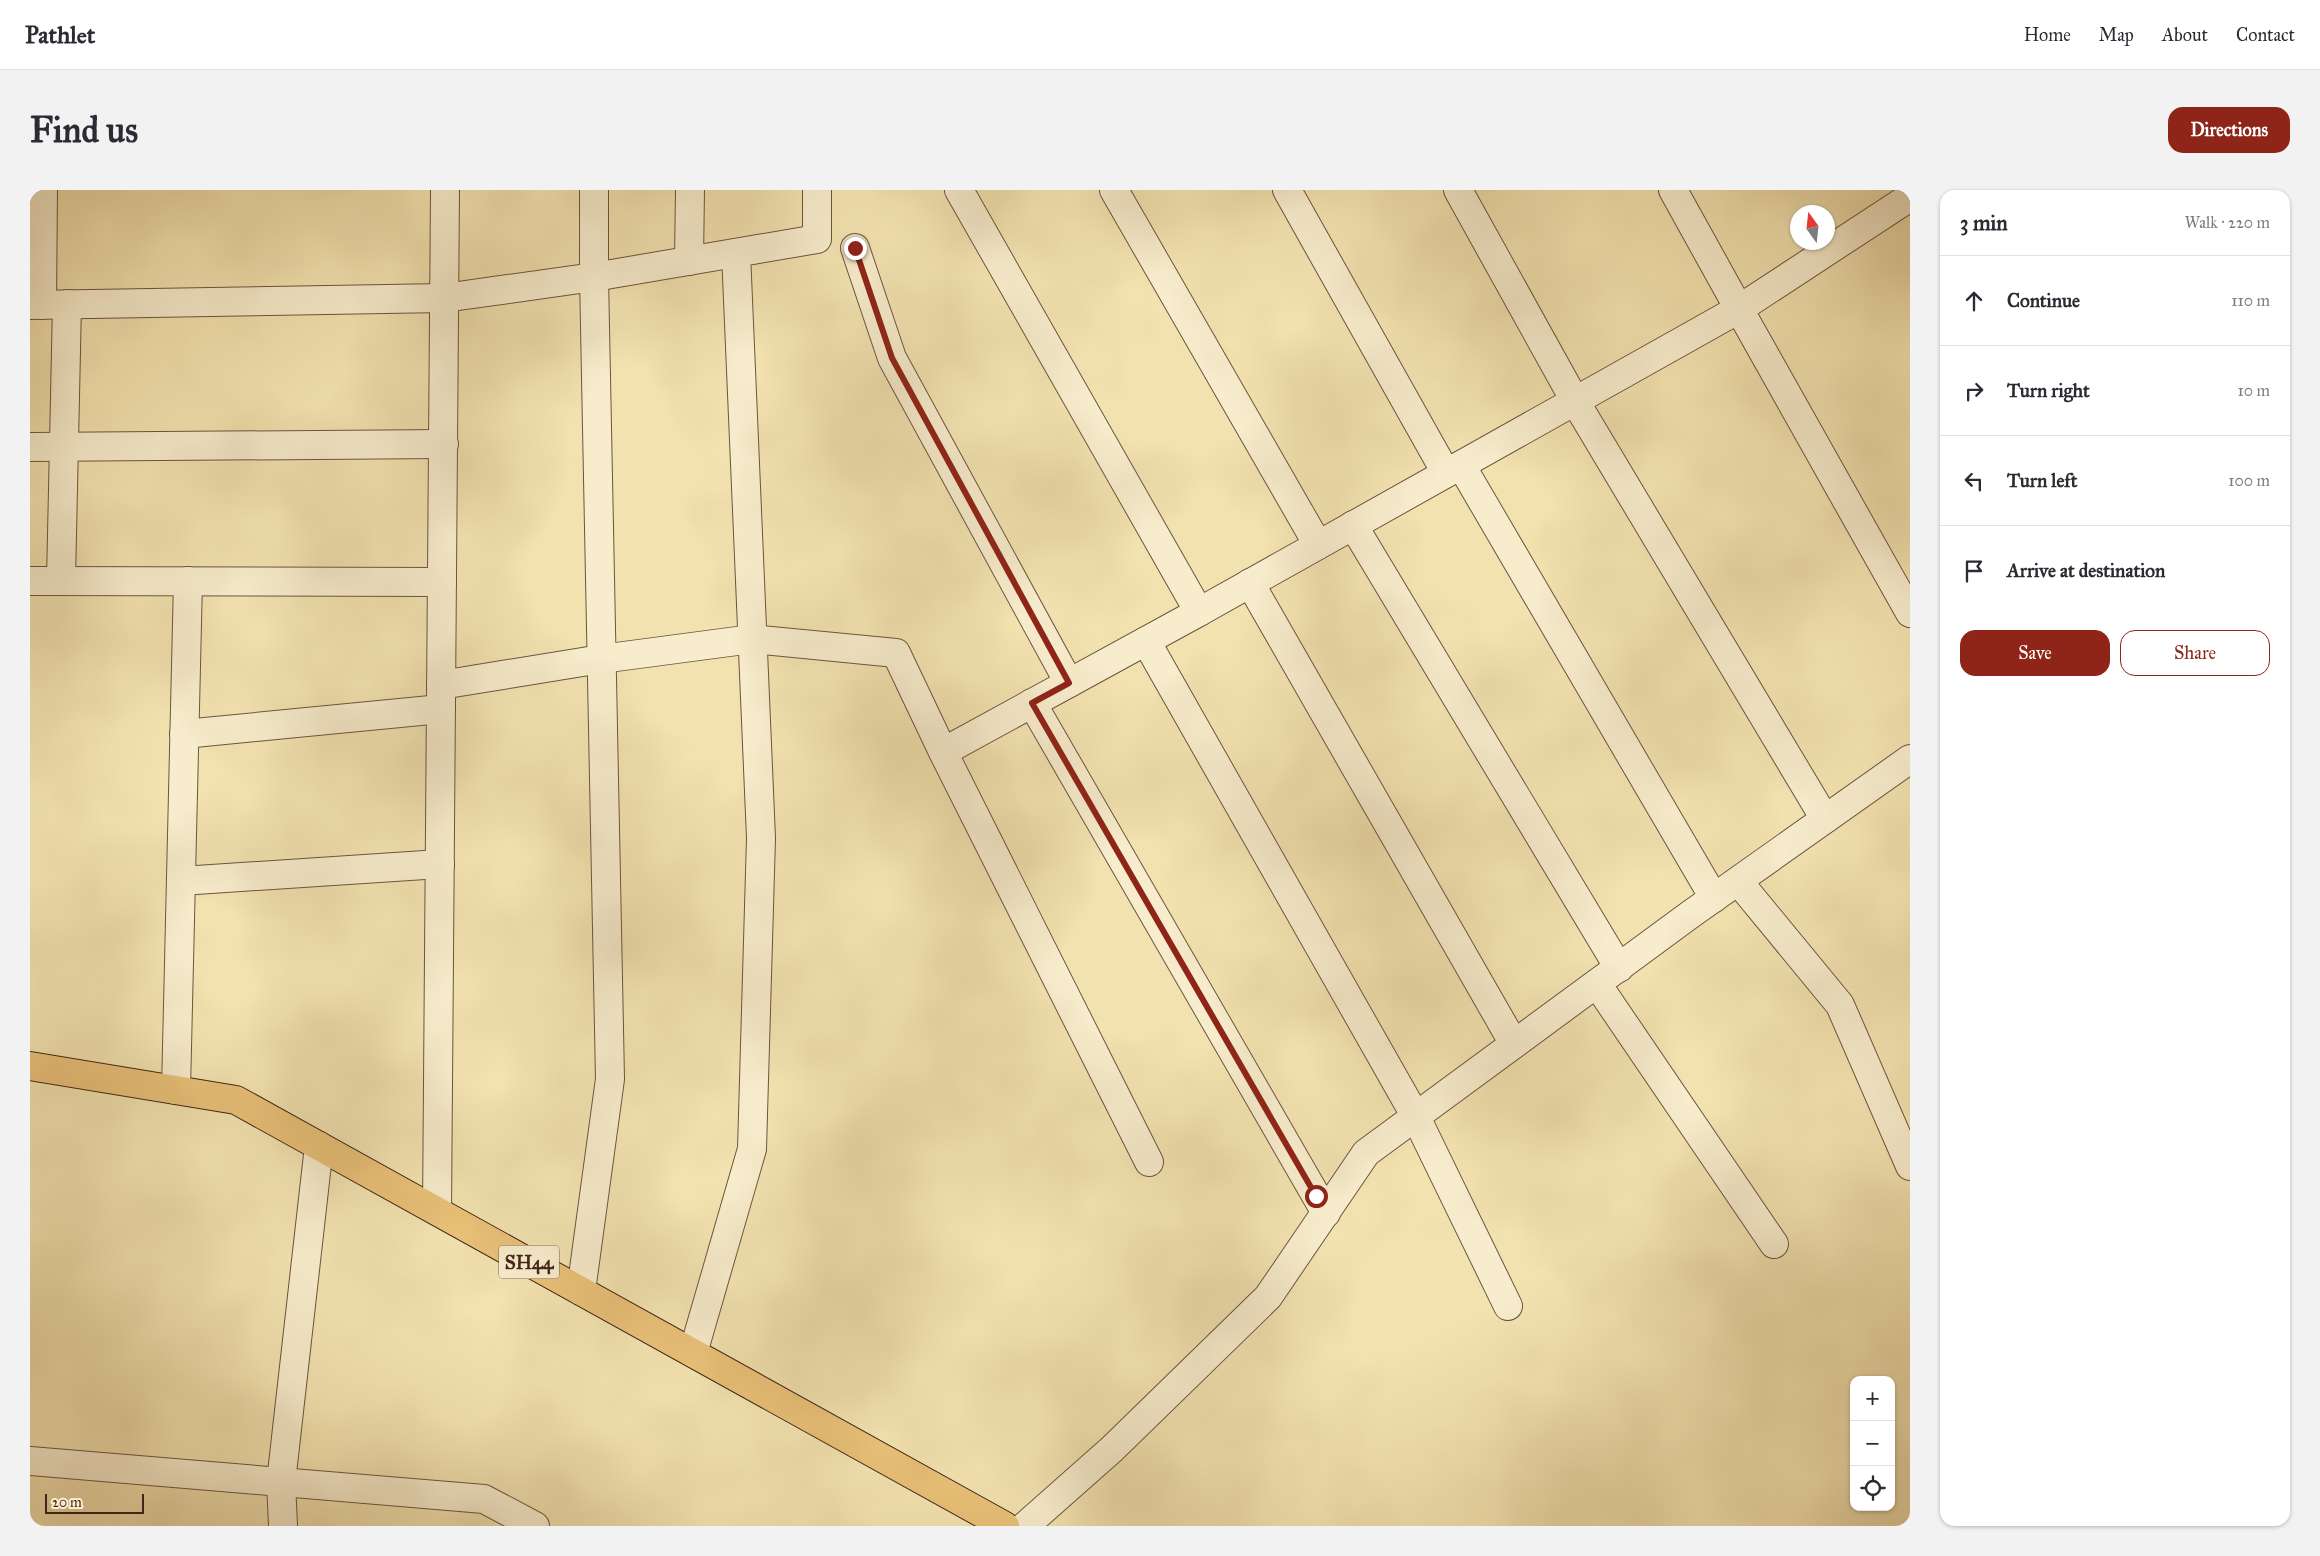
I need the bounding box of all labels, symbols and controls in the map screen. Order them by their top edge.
text: Pathlet [25,20,95,50]
text: Home [2024,24,2071,46]
text: Map [2099,24,2134,46]
text: About [2162,24,2208,46]
text: Contact [2236,24,2295,46]
button: Directions [2168,107,2290,153]
text: Find us [30,109,138,152]
north arrow [1790,205,1835,250]
text: 3 min [1960,210,2008,236]
text: Walk · 220 m [2185,213,2270,232]
route end [844,237,867,260]
icon: ahead [1960,287,1988,315]
text: Continue [2007,289,2080,312]
text: 110 m [2231,291,2270,310]
icon: right [1960,377,1988,405]
text: Turn right [2007,379,2090,402]
text: 10 m [2238,381,2270,400]
icon: left [1960,467,1988,495]
text: Turn left [2007,469,2077,492]
text: 100 m [2228,471,2270,490]
icon: arrive [1960,557,1988,585]
text: Arrive at destination [2007,559,2165,582]
button: Save [1960,630,2110,676]
button: Share [2120,630,2270,676]
route start [1305,1185,1328,1208]
road number: SH44 [499,1246,559,1278]
map controls [1850,1376,1895,1511]
button: + [1850,1376,1895,1421]
button: − [1850,1421,1895,1466]
button: locate [1850,1466,1895,1511]
scale bar [45,1491,144,1514]
text: 20 m [52,1494,82,1511]

